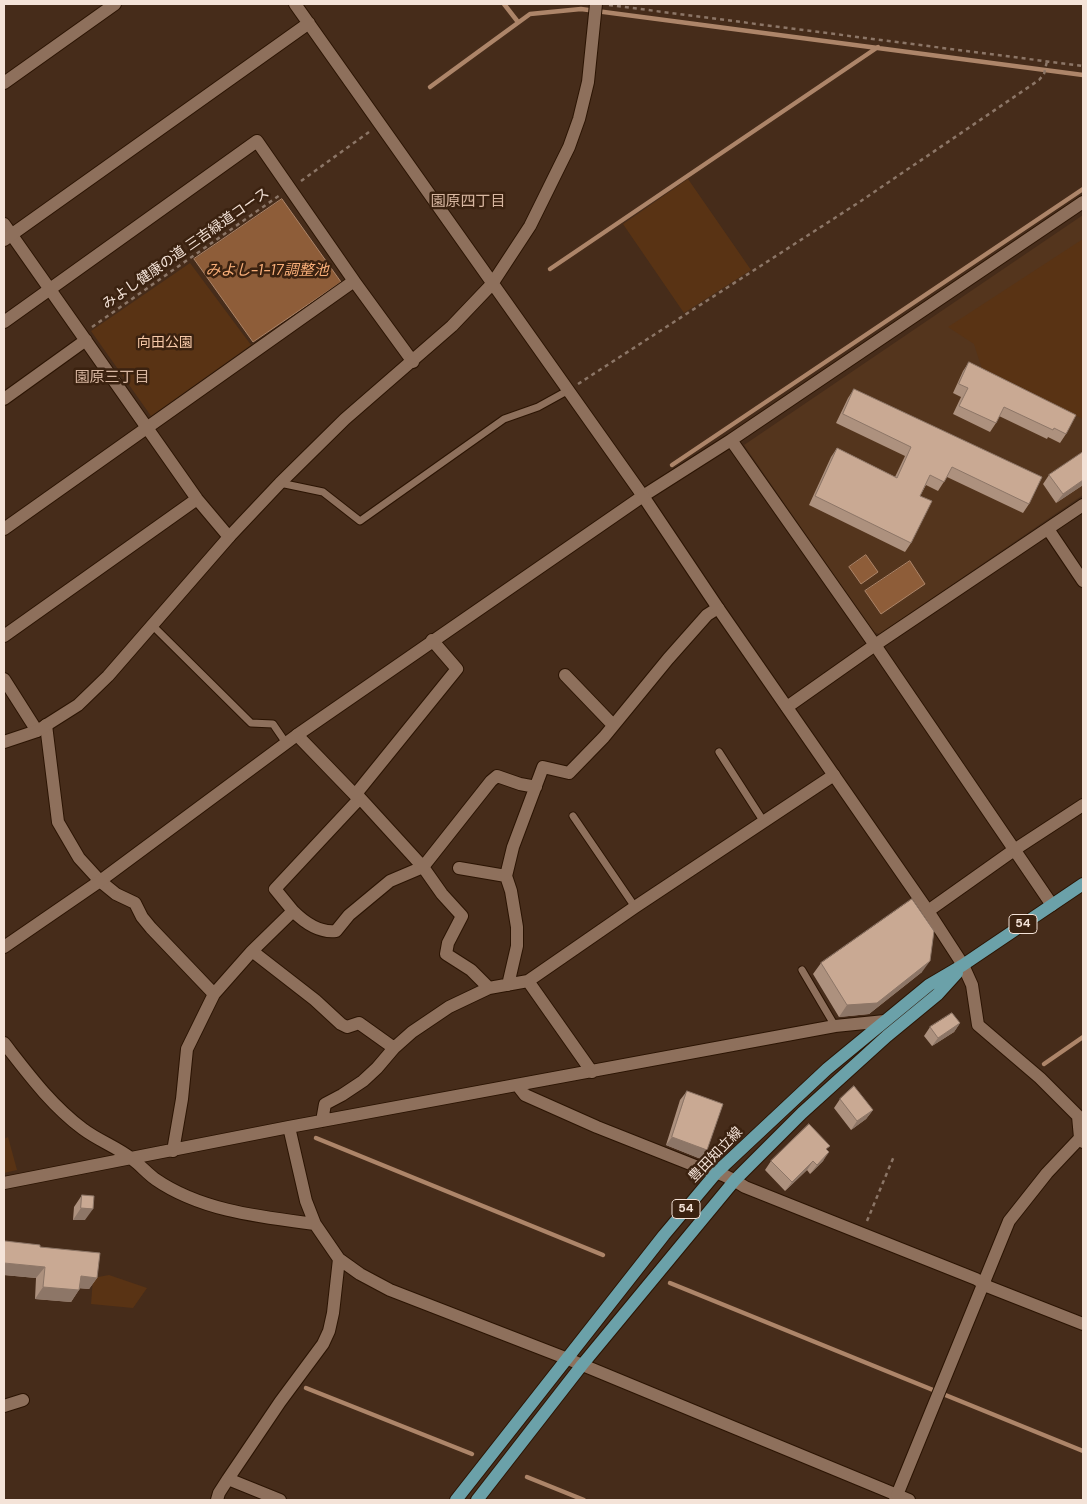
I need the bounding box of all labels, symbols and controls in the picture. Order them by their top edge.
street label: みよし健康の道 三吉緑道コース [99,185,273,313]
district label: 園原四丁目 [431,193,505,211]
water label: みよし-1-17調整池 [206,262,328,280]
park label: 向田公園 [137,335,193,351]
district label: 園原三丁目 [75,369,149,387]
road number: 54 [1009,914,1037,934]
street label: 豊田知立線 [686,1124,746,1186]
road number: 54 [672,1200,700,1218]

